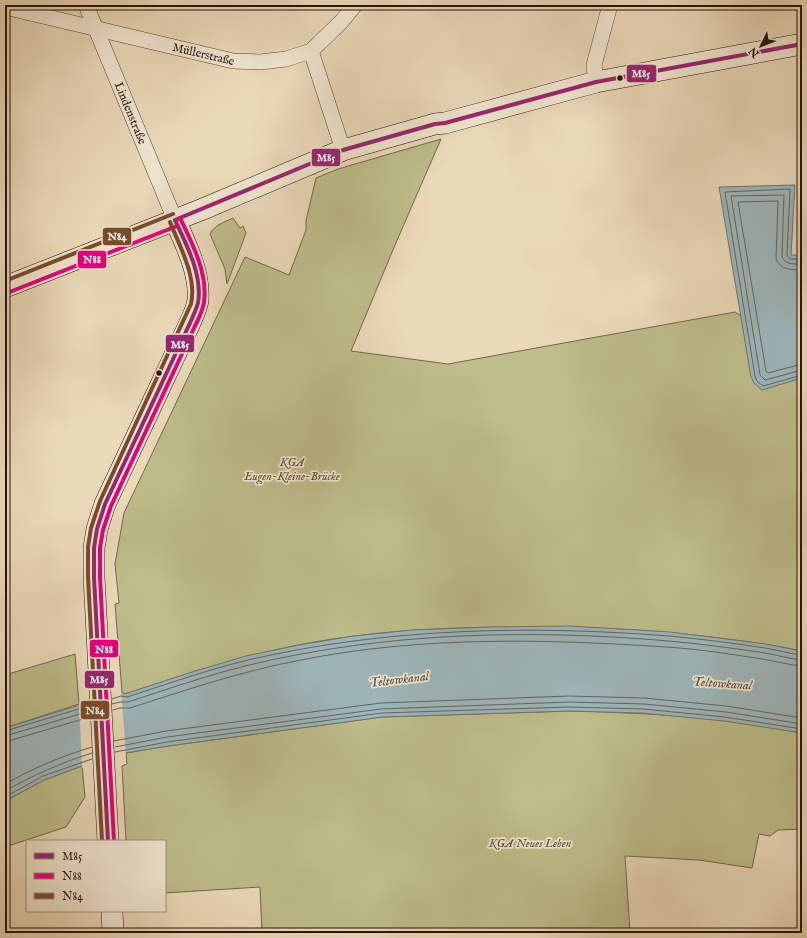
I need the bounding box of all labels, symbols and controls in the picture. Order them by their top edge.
north arrow [741,26,781,66]
street label: Müllerstraße [171,39,237,69]
text: N [746,44,763,61]
line badge: M85 [626,64,657,83]
text: M85 [632,67,650,81]
unlabelled marker [615,73,625,83]
street label: Lindenstraße [111,80,151,147]
line badge: M85 [311,148,341,167]
text: M85 [317,151,335,165]
line badge: N84 [102,227,132,246]
text: N84 [106,230,127,244]
line badge: N88 [77,250,107,269]
text: N88 [82,253,101,267]
line badge: M85 [165,334,195,353]
text: M85 [171,338,189,352]
unlabelled marker [154,368,164,378]
park label: KGA Eugen-Kleine-Brücke [243,455,340,485]
line badge: N88 [89,639,119,658]
text: N88 [94,643,113,657]
water label: Teltowkanal [368,668,431,692]
line badge: M85 [84,670,115,689]
text: M85 [90,673,108,687]
water label: Teltowkanal [692,673,753,695]
line badge: N84 [80,700,110,720]
text: N84 [84,704,105,718]
park label: KGA Neues Leben [488,836,572,851]
legend [26,840,166,912]
text: M85 [62,849,83,864]
text: N88 [62,869,82,884]
text: N84 [62,889,83,904]

